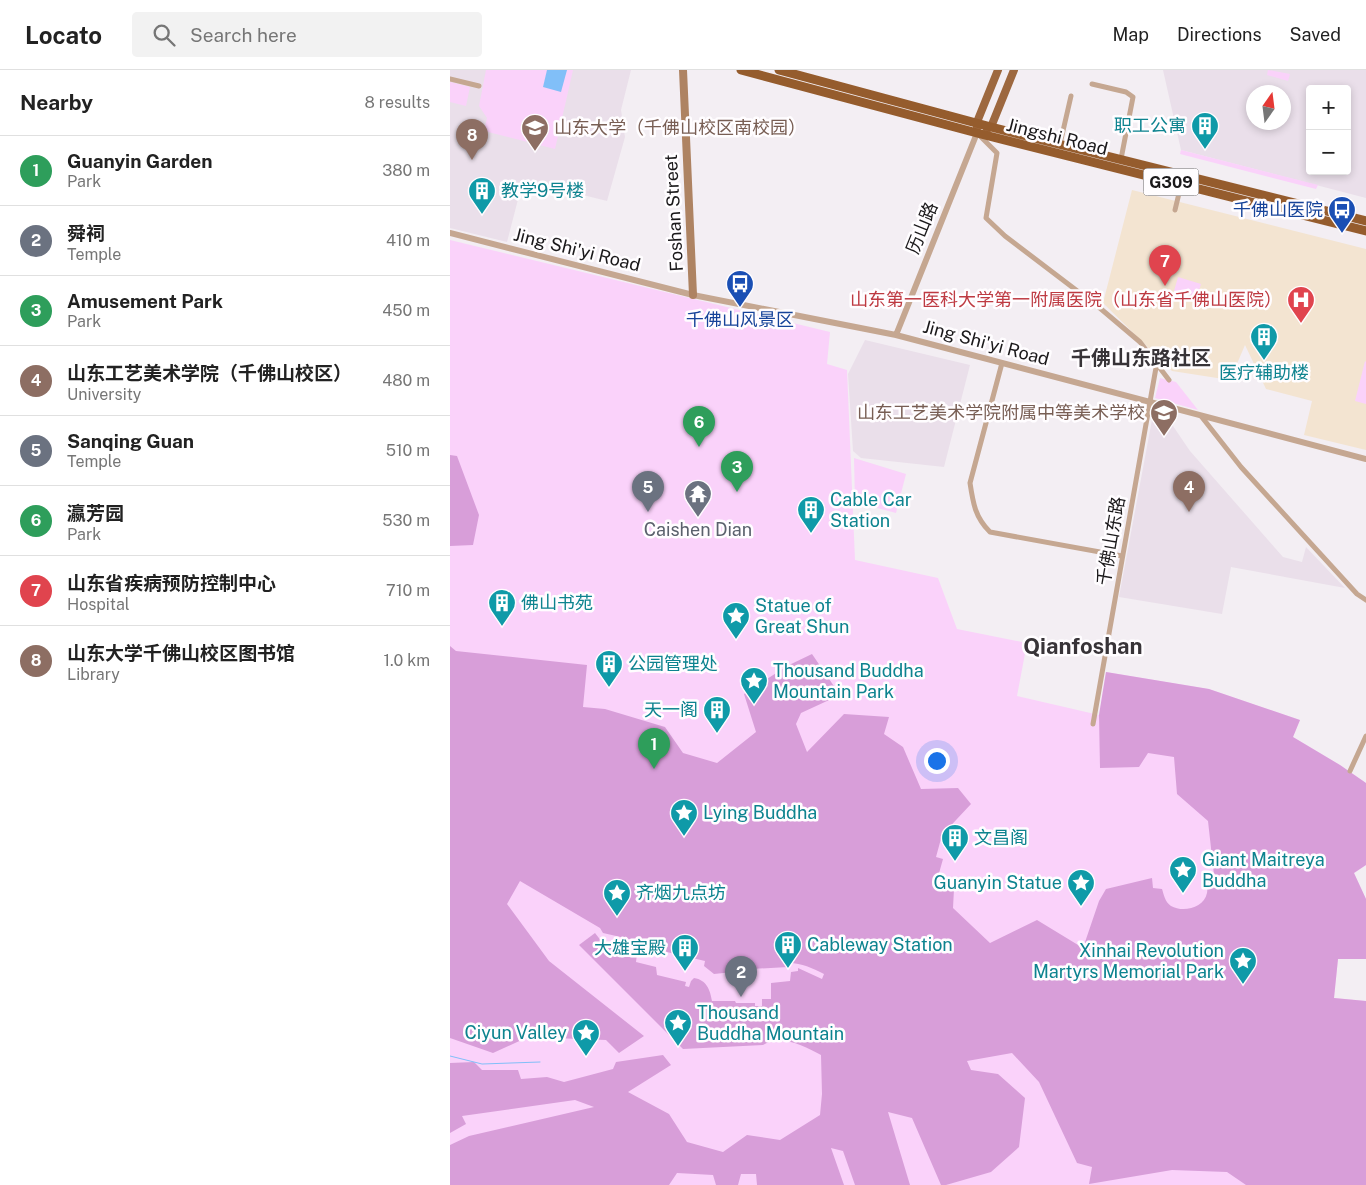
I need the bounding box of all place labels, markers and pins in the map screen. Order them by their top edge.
building icon: 职工公寓 [1190,111,1220,150]
school or university icon: 山东大学（千佛山校区南校园） [520,113,550,152]
place label: 职工公寓 [1114,115,1186,136]
place label: 山东大学（千佛山校区南校园） [554,117,806,138]
pin: 8 [456,119,488,160]
building icon: 教学9号楼 [467,176,497,215]
place label: 教学9号楼 [501,180,584,201]
bus stop icon: 千佛山医院 [1327,195,1357,234]
place label: 千佛山医院 [1233,199,1323,220]
pin: 7 [1149,245,1181,286]
bus stop icon: 千佛山风景区 [725,269,755,308]
hospital icon: 山东第一医科大学第一附属医院（山东省千佛山医院） [1286,285,1316,324]
place label: 山东第一医科大学第一附属医院（山东省千佛山医院） [850,289,1282,310]
place label: 千佛山风景区 [686,309,794,330]
building icon: 医疗辅助楼 [1249,322,1279,361]
place label: 医疗辅助楼 [1219,362,1309,383]
school or university icon: 山东工艺美术学院附属中等美术学校 [1149,398,1179,437]
place label: 山东工艺美术学院附属中等美术学校 [857,402,1145,423]
pin: 6 [683,406,715,447]
pin: 3 [721,451,753,492]
pin: 5 [632,471,664,512]
pin: 4 [1173,471,1205,512]
temple icon: Caishen Dian [683,479,713,518]
place label: Cable Car Station [830,489,912,531]
building icon: Cable Car Station [796,495,826,534]
place label: Caishen Dian [644,519,752,540]
building icon: 佛山书苑 [487,588,517,627]
place label: 佛山书苑 [521,592,593,613]
place label: Statue of Great Shun [755,595,850,637]
place icon: Statue of Great Shun [721,601,751,640]
building icon: 公园管理处 [594,649,624,688]
place label: 公园管理处 [628,653,718,674]
place label: Thousand Buddha Mountain Park [773,660,924,702]
place icon: Thousand Buddha Mountain Park [739,666,769,705]
building icon: 天一阁 [702,695,732,734]
place label: 天一阁 [644,699,698,720]
pin: 1 [638,728,670,769]
place icon: Lying Buddha [669,798,699,837]
place label: Lying Buddha [703,802,817,823]
building icon: 文昌阁 [940,823,970,862]
place label: 文昌阁 [974,827,1028,848]
place label: Giant Maitreya Buddha [1202,849,1325,891]
place icon: Giant Maitreya Buddha [1168,855,1198,894]
place icon: Guanyin Statue [1066,868,1096,907]
place label: Guanyin Statue [934,872,1062,893]
place icon: 齐烟九点坊 [602,878,632,917]
place label: 齐烟九点坊 [636,882,726,903]
building icon: Cableway Station [773,930,803,969]
building icon: 大雄宝殿 [670,933,700,972]
place label: Cableway Station [807,934,953,955]
place label: 大雄宝殿 [594,937,666,958]
place label: Xinhai Revolution Martyrs Memorial Park [1033,940,1224,982]
place icon: Xinhai Revolution Martyrs Memorial Park [1228,946,1258,985]
pin: 2 [725,956,757,997]
place label: Thousand Buddha Mountain [697,1002,844,1044]
place icon: Thousand Buddha Mountain [663,1008,693,1047]
place icon: Ciyun Valley [571,1018,601,1057]
place label: Ciyun Valley [464,1022,567,1043]

